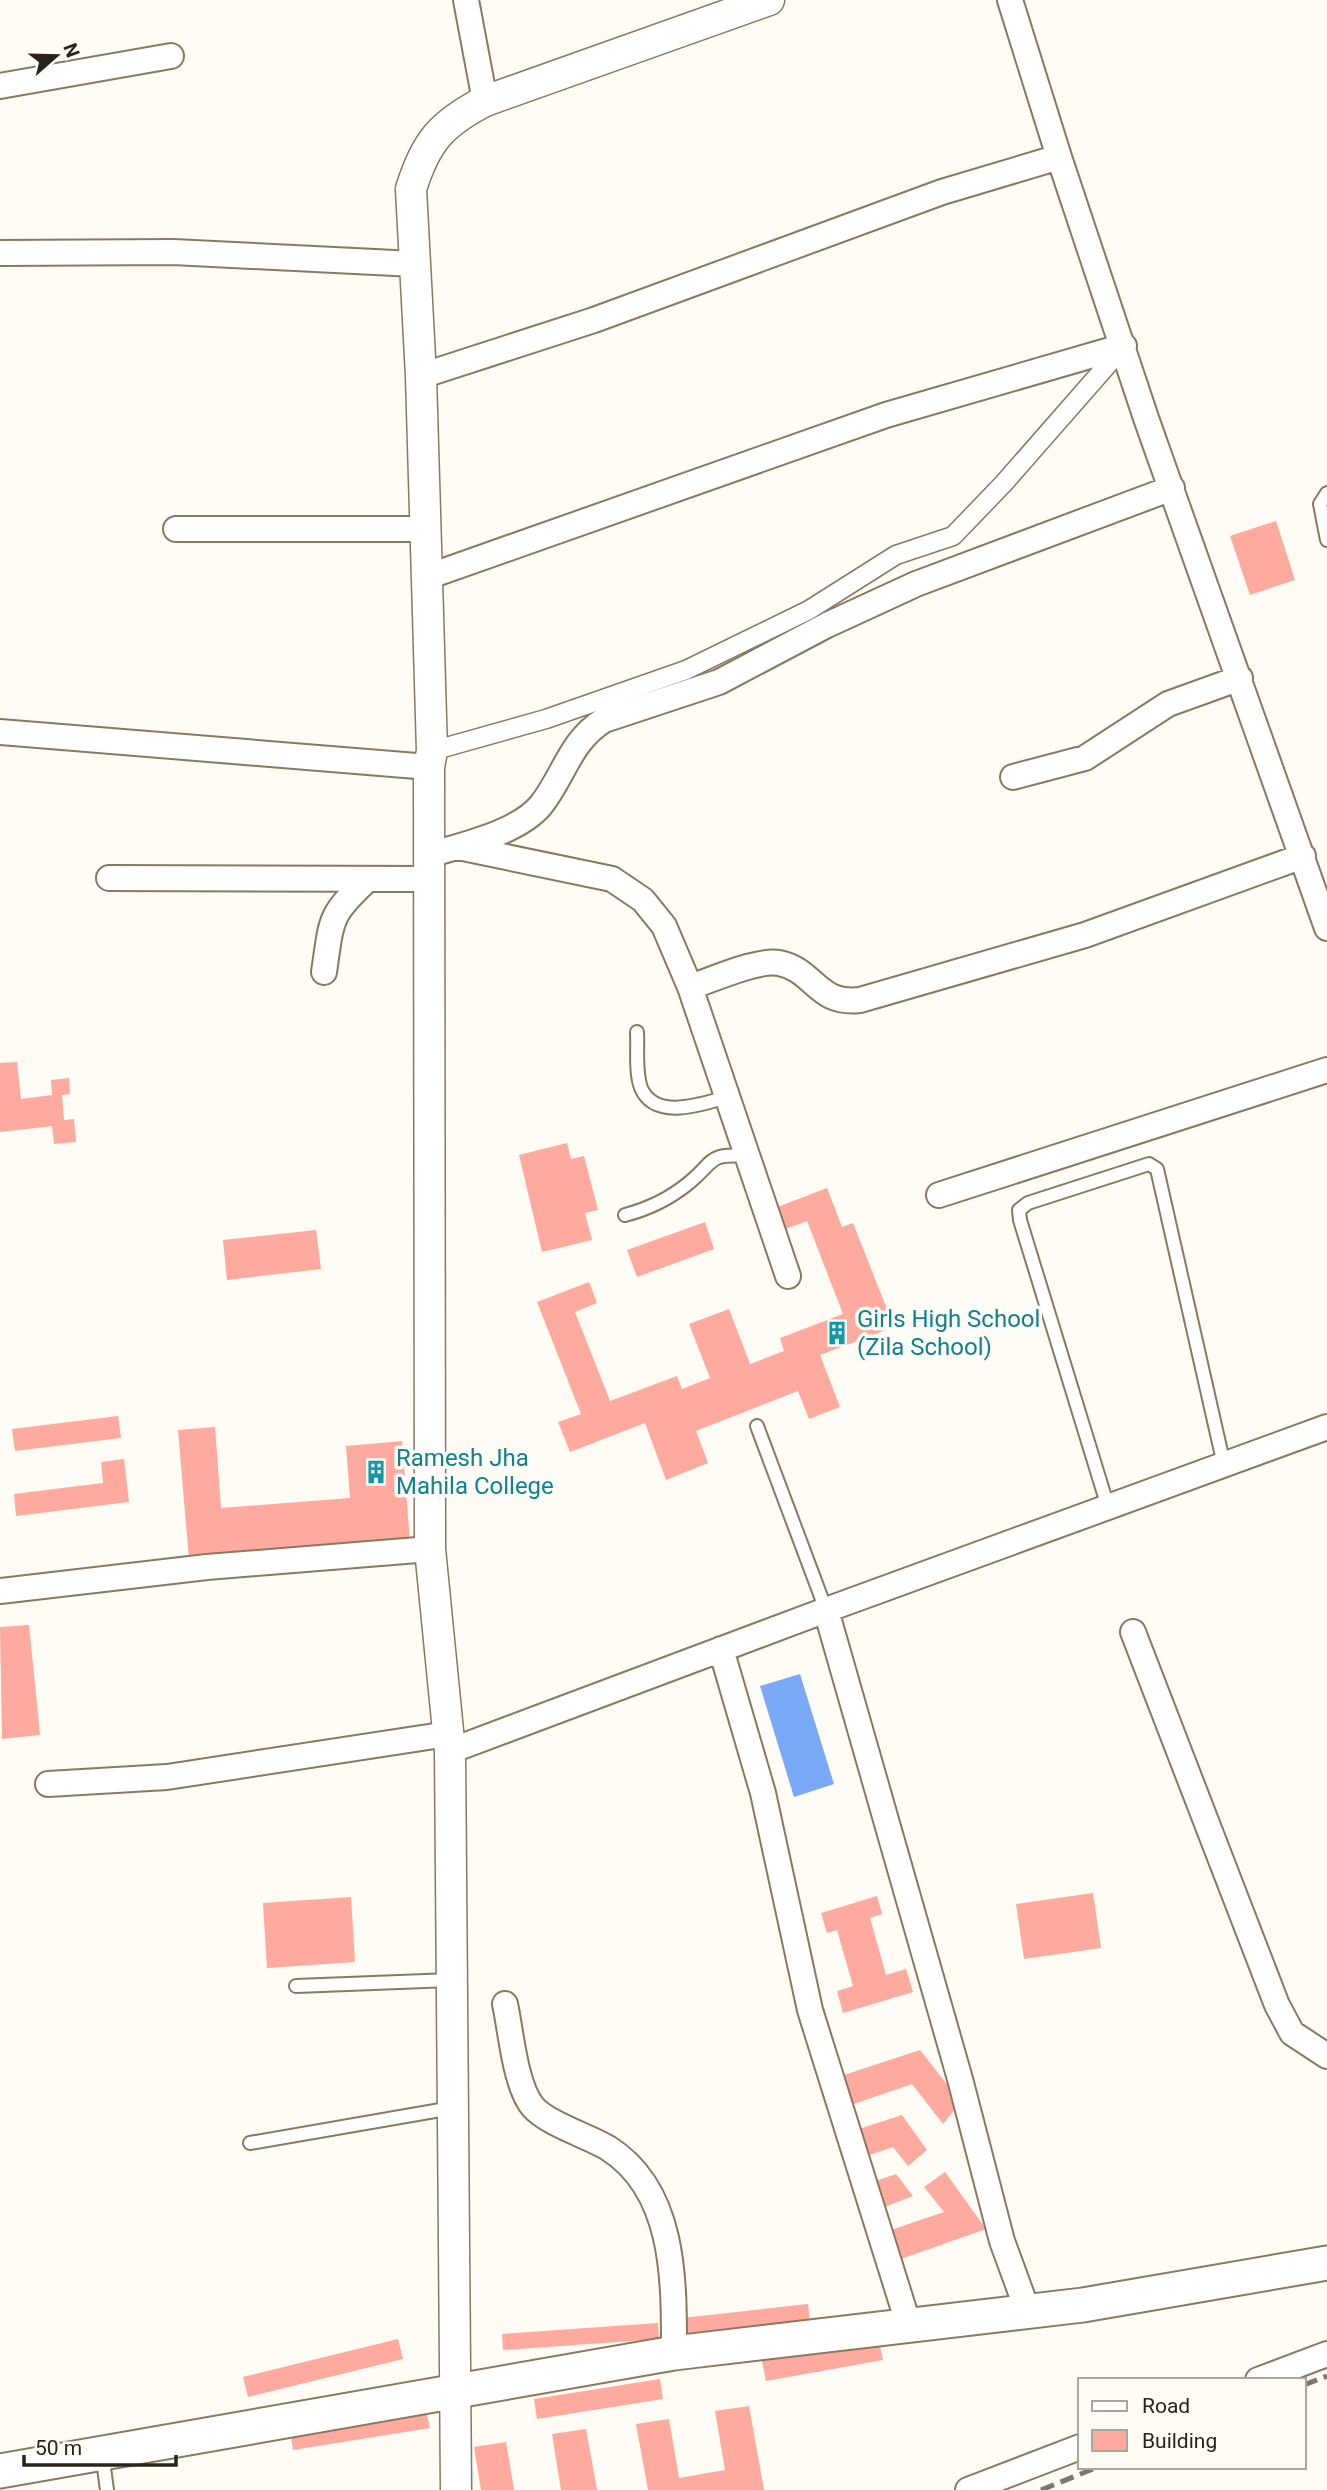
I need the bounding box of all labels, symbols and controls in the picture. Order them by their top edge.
north arrow [21,21,91,91]
text: N [58,40,85,61]
place label: Girls High School (Zila School) [857,1305,1040,1361]
building icon: Girls High School (Zila School) [823,1319,851,1347]
place label: Ramesh Jha Mahila College [396,1444,554,1500]
building icon: Ramesh Jha Mahila College [362,1458,390,1486]
legend [1078,2378,1306,2469]
text: Road [1142,2394,1190,2418]
scale bar [24,2424,177,2468]
text: Building [1142,2429,1217,2453]
text: 50 m [35,2436,82,2460]

